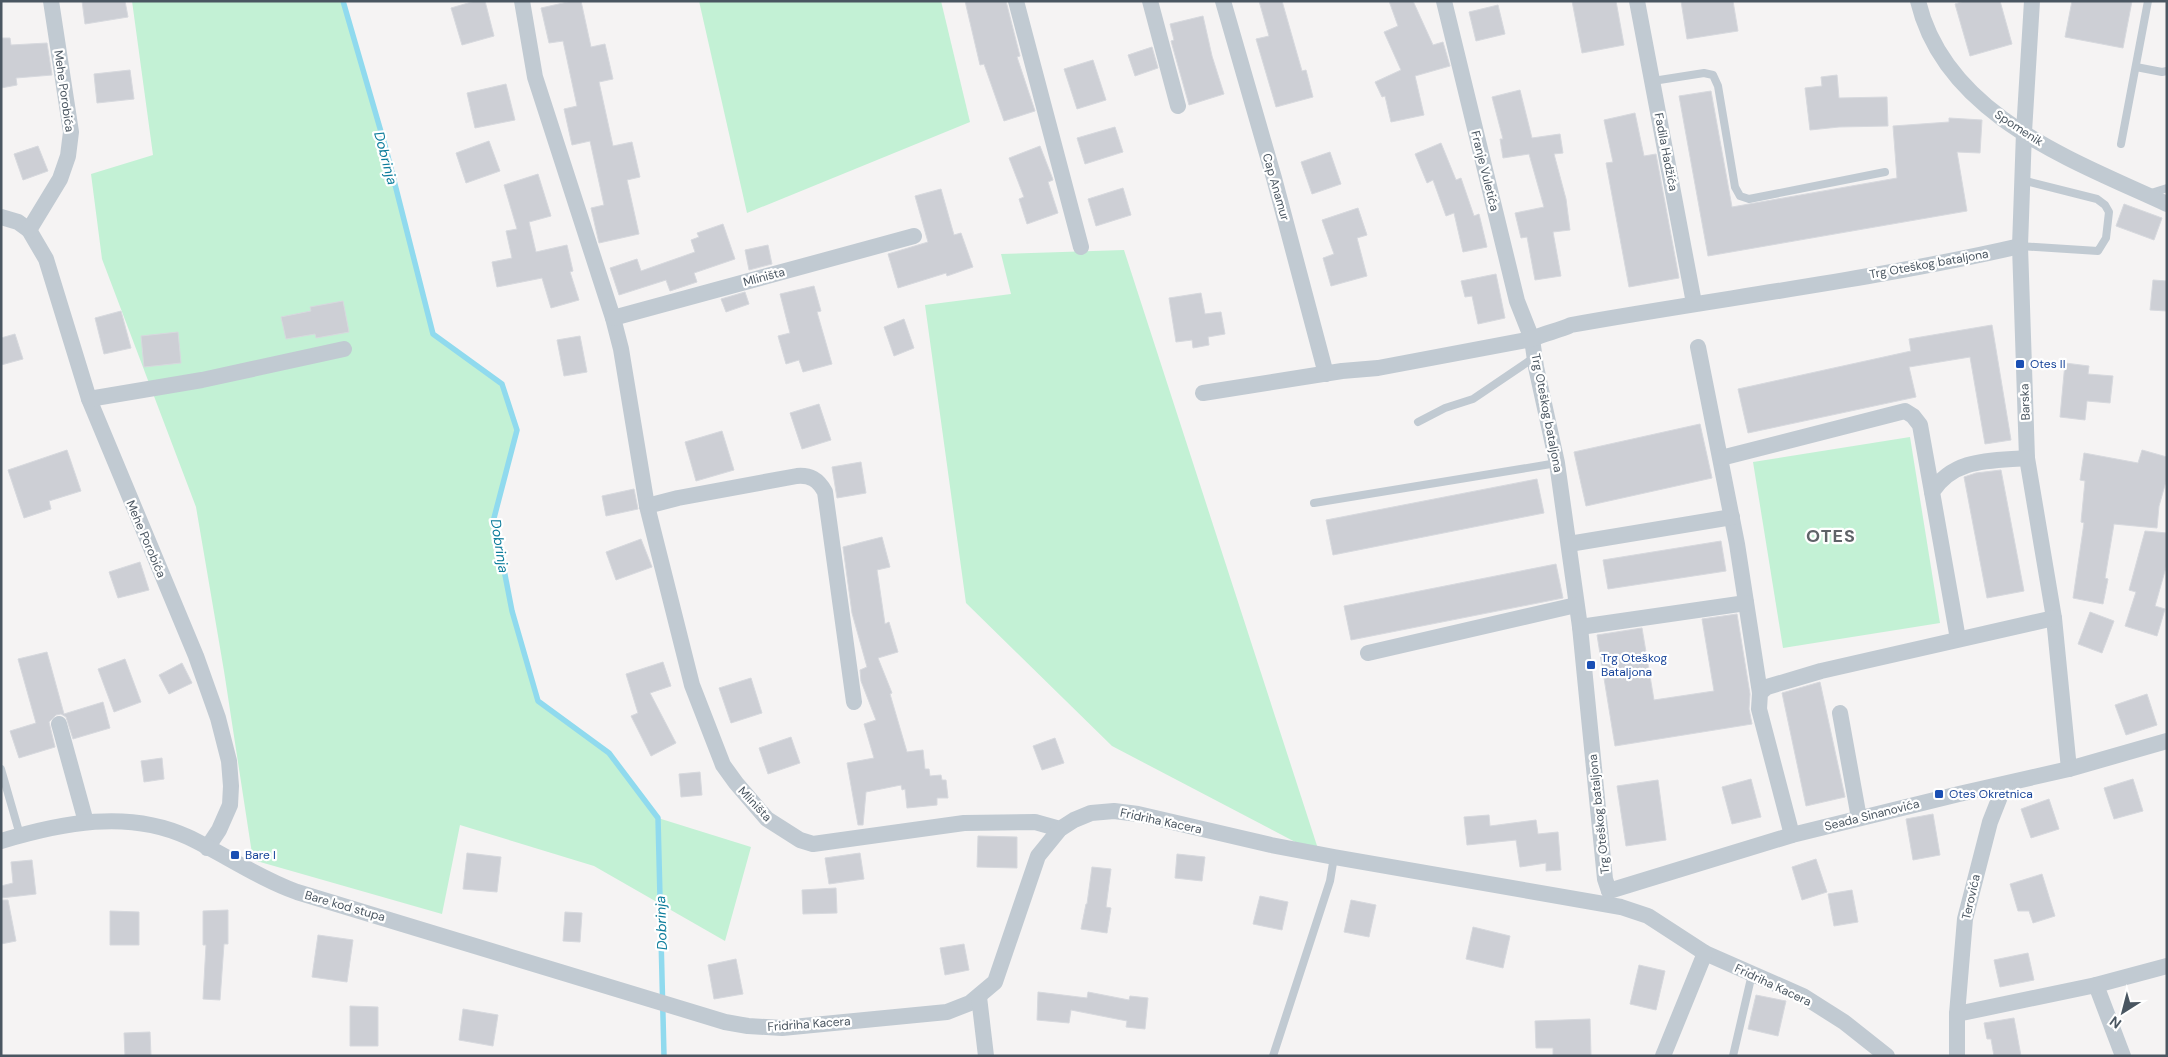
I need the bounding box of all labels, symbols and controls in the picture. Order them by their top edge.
street label: Mehe Porobića [50,49,78,133]
street label: Spomenik [1992,106,2046,150]
street label: Fadila Hadžića [1651,112,1681,192]
water label: Dobrinja [370,129,402,187]
street label: Franje Vuletića [1467,129,1503,213]
street label: Cap Anamur [1259,152,1293,223]
street label: Trg Oteškog bataljona [1868,246,1990,282]
street label: Mliništa [741,264,787,290]
street label: Trg Oteškog bataljona [1528,352,1566,474]
place label: Otes II [2030,356,2065,372]
marker: Otes II [2014,358,2026,370]
street label: Barska [2016,383,2034,421]
street label: Mehe Porobića [122,498,170,580]
water label: Dobrinja [487,518,513,575]
district label: OTES [1806,524,1856,548]
place label: Trg Oteškog Bataljona [1601,650,1667,680]
marker: Trg Oteškog Bataljona [1585,659,1597,671]
street label: Trg Oteškog bataljona [1585,753,1613,875]
street label: Mliništa [735,783,775,825]
place label: Otes Okretnica [1949,786,2033,802]
marker: Otes Okretnica [1933,788,1945,800]
street label: Seada Sinanovića [1823,795,1921,835]
street label: Fridriha Kacera [1119,805,1203,837]
place label: Bare I [245,847,276,863]
marker: Bare I [229,849,241,861]
street label: Terovića [1958,873,1984,921]
street label: Bare kod stupa [303,887,387,925]
water label: Dobrinja [651,895,671,951]
street label: Fridriha Kacera [1732,960,1814,1010]
north arrow [2098,987,2148,1037]
text: N [2106,1012,2125,1033]
street label: Fridriha Kacera [767,1013,851,1035]

